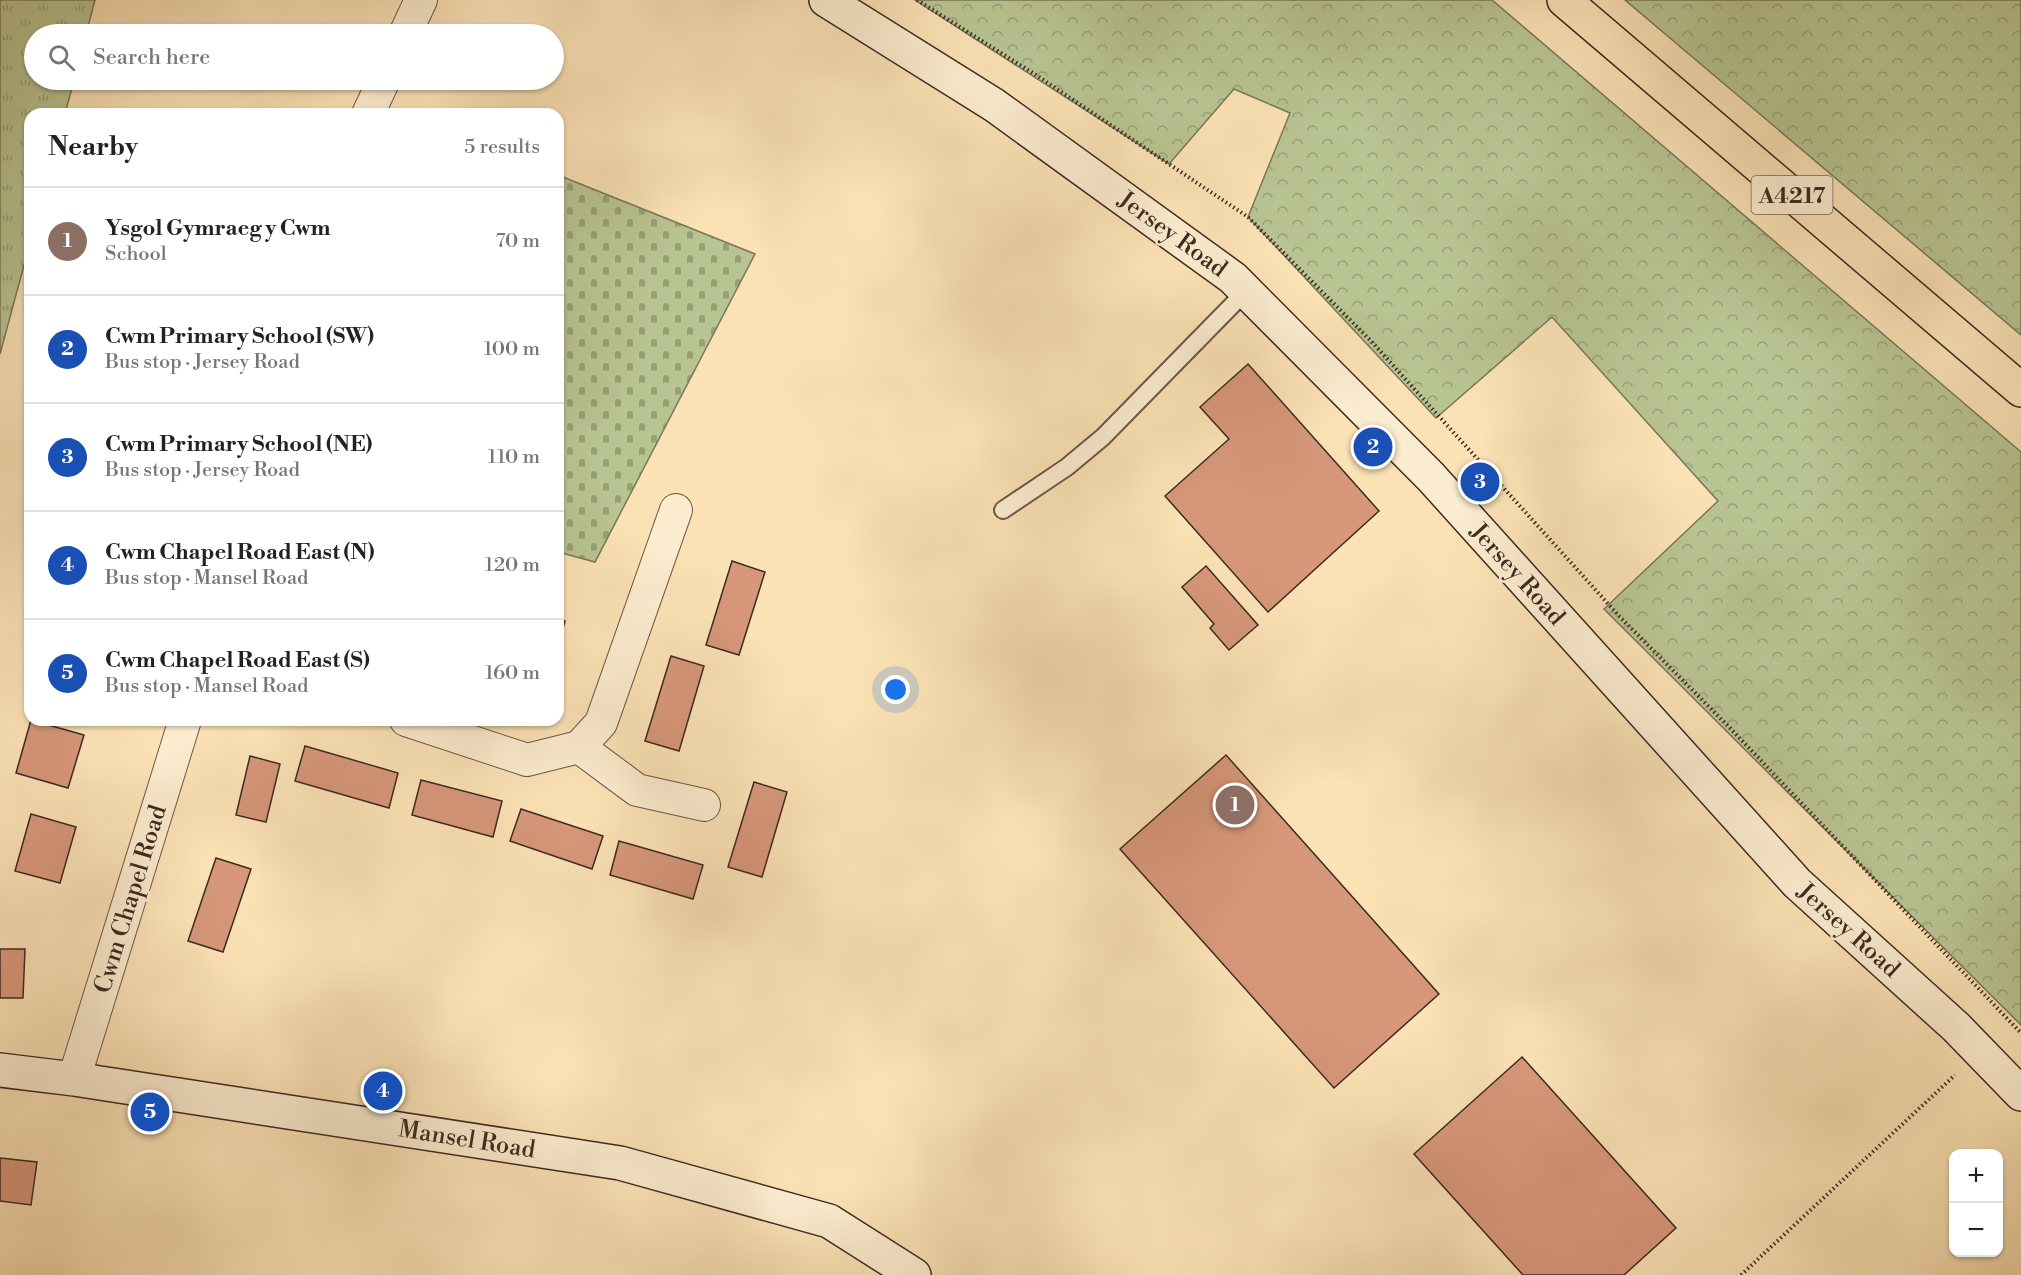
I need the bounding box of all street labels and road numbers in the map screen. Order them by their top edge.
road number: A4217 [1752,176,1832,214]
street label: Jersey Road [1111,185,1233,285]
street label: Jersey Road [1463,516,1571,632]
street label: Cwm Chapel Road [88,801,174,997]
street label: Jersey Road [1790,876,1906,985]
street label: Mansel Road [396,1114,538,1166]

